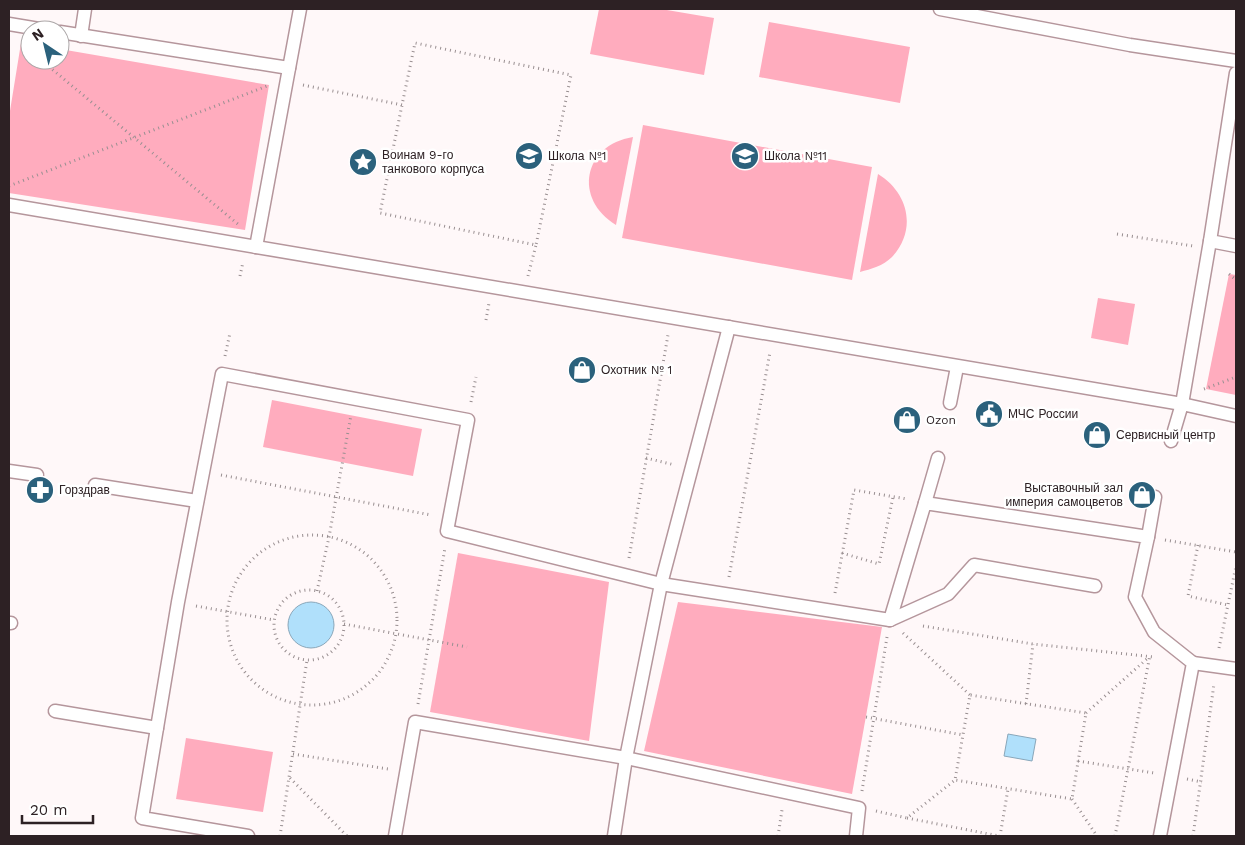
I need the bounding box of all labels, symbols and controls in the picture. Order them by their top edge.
north arrow [20,20,70,70]
text: N [29,25,46,44]
school or university icon: Школа №1 [514,141,544,171]
school or university icon: Школа №11 [730,141,760,171]
place icon: Воинам 9-го танкового корпуса [348,147,378,177]
place label: Воинам 9-го танкового корпуса [382,148,485,176]
place label: Школа №1 [548,149,606,163]
place label: Школа №11 [764,149,827,163]
shop icon: Охотник № 1 [567,355,597,385]
place label: Охотник № 1 [601,363,672,377]
public building icon: МЧС России [974,399,1004,429]
shop icon: Ozon [892,405,922,435]
place label: МЧС России [1008,407,1078,421]
place label: Ozon [926,413,956,427]
shop icon: Сервисный центр [1082,420,1112,450]
place label: Сервисный центр [1116,428,1216,442]
pharmacy icon: Горздрав [25,475,55,505]
shop icon: Выставочный зал империя самоцветов [1127,480,1157,510]
place label: Выставочный зал империя самоцветов [1006,481,1123,509]
place label: Горздрав [59,483,110,497]
scale bar [22,792,94,824]
text: 20 m [30,801,68,819]

